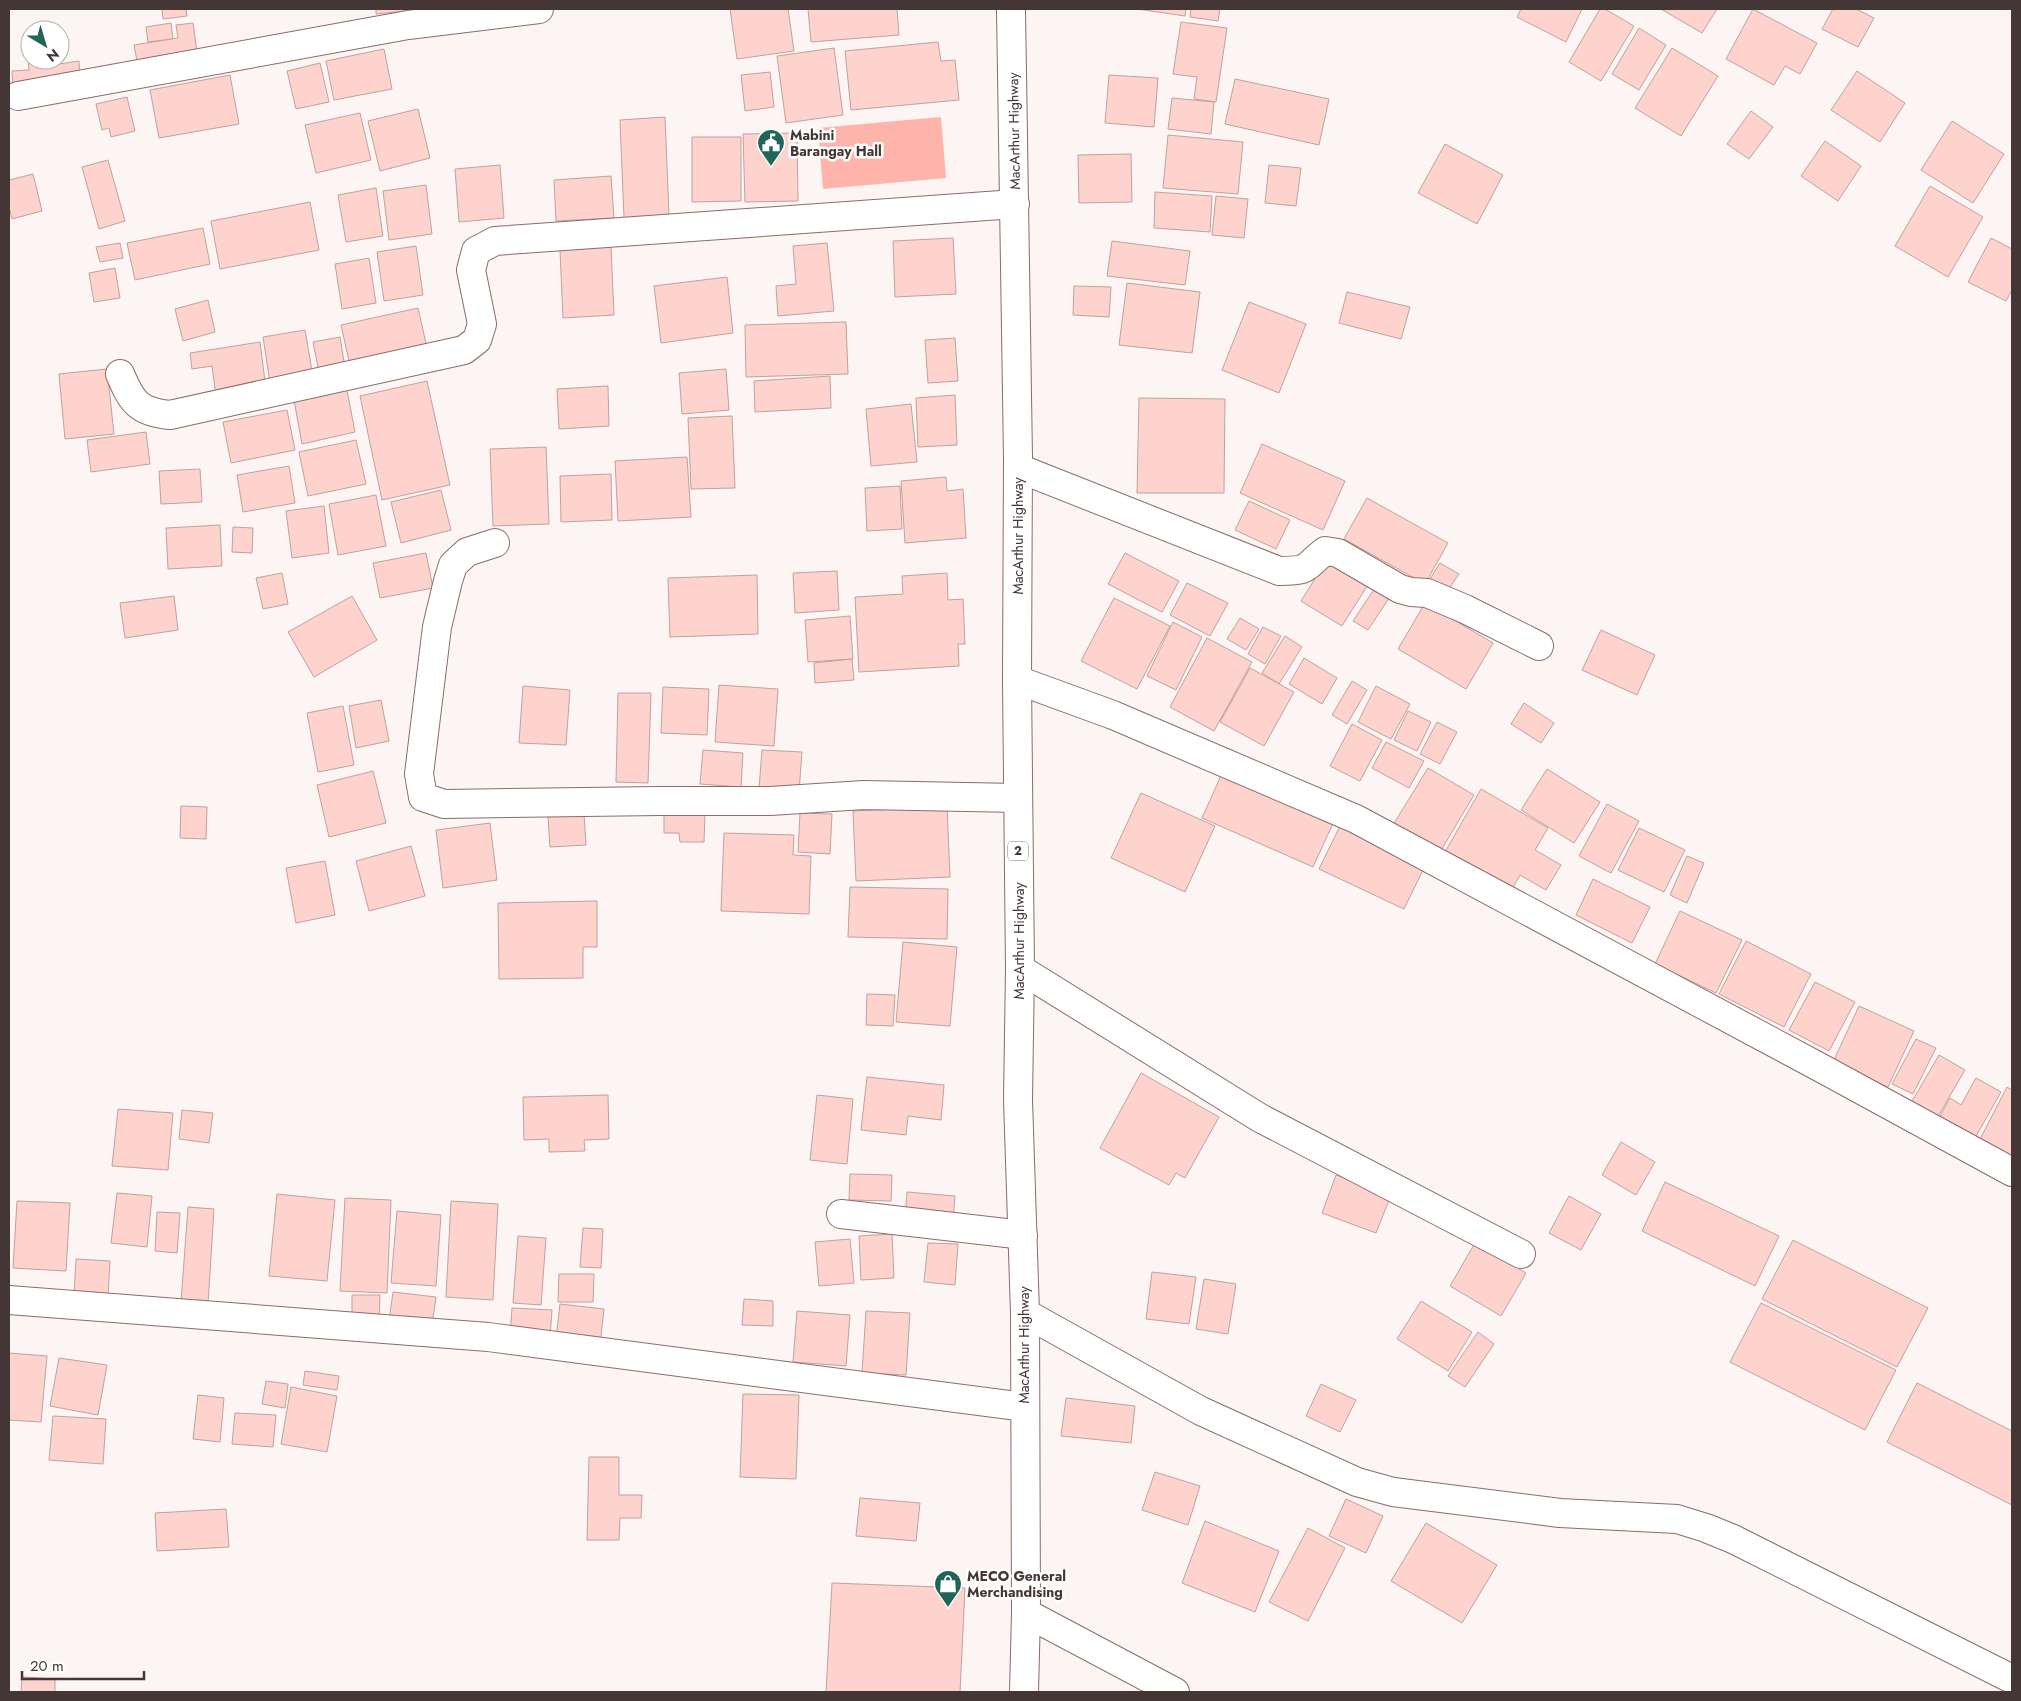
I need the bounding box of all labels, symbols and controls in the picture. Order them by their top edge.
north arrow [20,20,70,70]
text: N [42,44,64,67]
street label: MacArthur Highway [1003,71,1025,190]
place label: Mabini Barangay Hall [790,125,882,161]
public building icon: Mabini Barangay Hall [756,128,786,167]
street label: MacArthur Highway [1008,477,1028,595]
road number: 2 [1008,841,1028,860]
street label: MacArthur Highway [1009,882,1029,1000]
street label: MacArthur Highway [1014,1286,1034,1404]
place label: MECO General Merchandising [967,1566,1066,1602]
shop icon: MECO General Merchandising [933,1569,963,1608]
scale bar [22,1648,145,1680]
text: 20 m [30,1655,64,1677]

